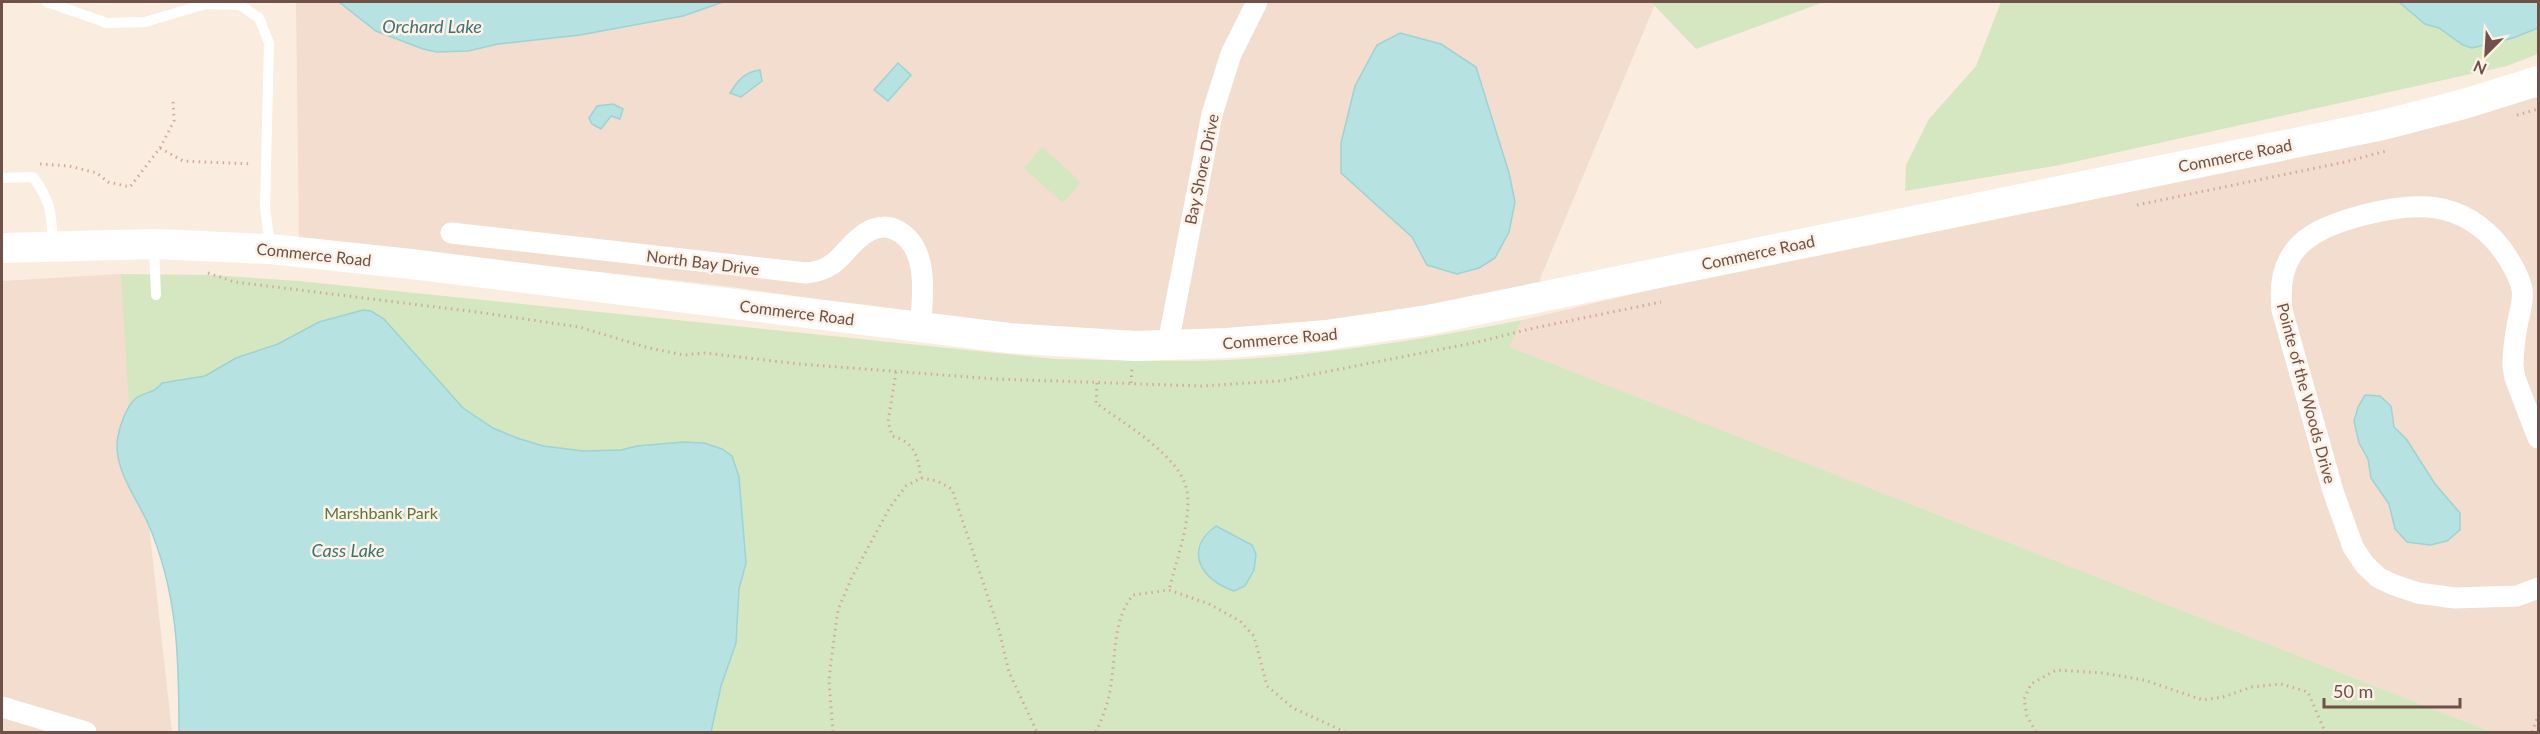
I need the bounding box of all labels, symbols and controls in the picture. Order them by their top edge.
water label: Orchard Lake [382,15,482,37]
north arrow [2456,24,2516,84]
text: N [2470,57,2489,79]
street label: Bay Shore Drive [1180,112,1222,226]
street label: Commerce Road [2177,135,2293,175]
street label: Commerce Road [1700,231,1816,273]
street label: Commerce Road [256,239,372,269]
street label: North Bay Drive [645,246,761,278]
street label: Commerce Road [739,296,855,328]
street label: Pointe of the Woods Drive [2274,301,2340,485]
street label: Commerce Road [1222,324,1338,352]
park label: Marshbank Park [324,503,439,522]
water label: Cass Lake [311,539,385,561]
scale bar [2324,671,2460,709]
text: 50 m [2333,680,2373,702]

